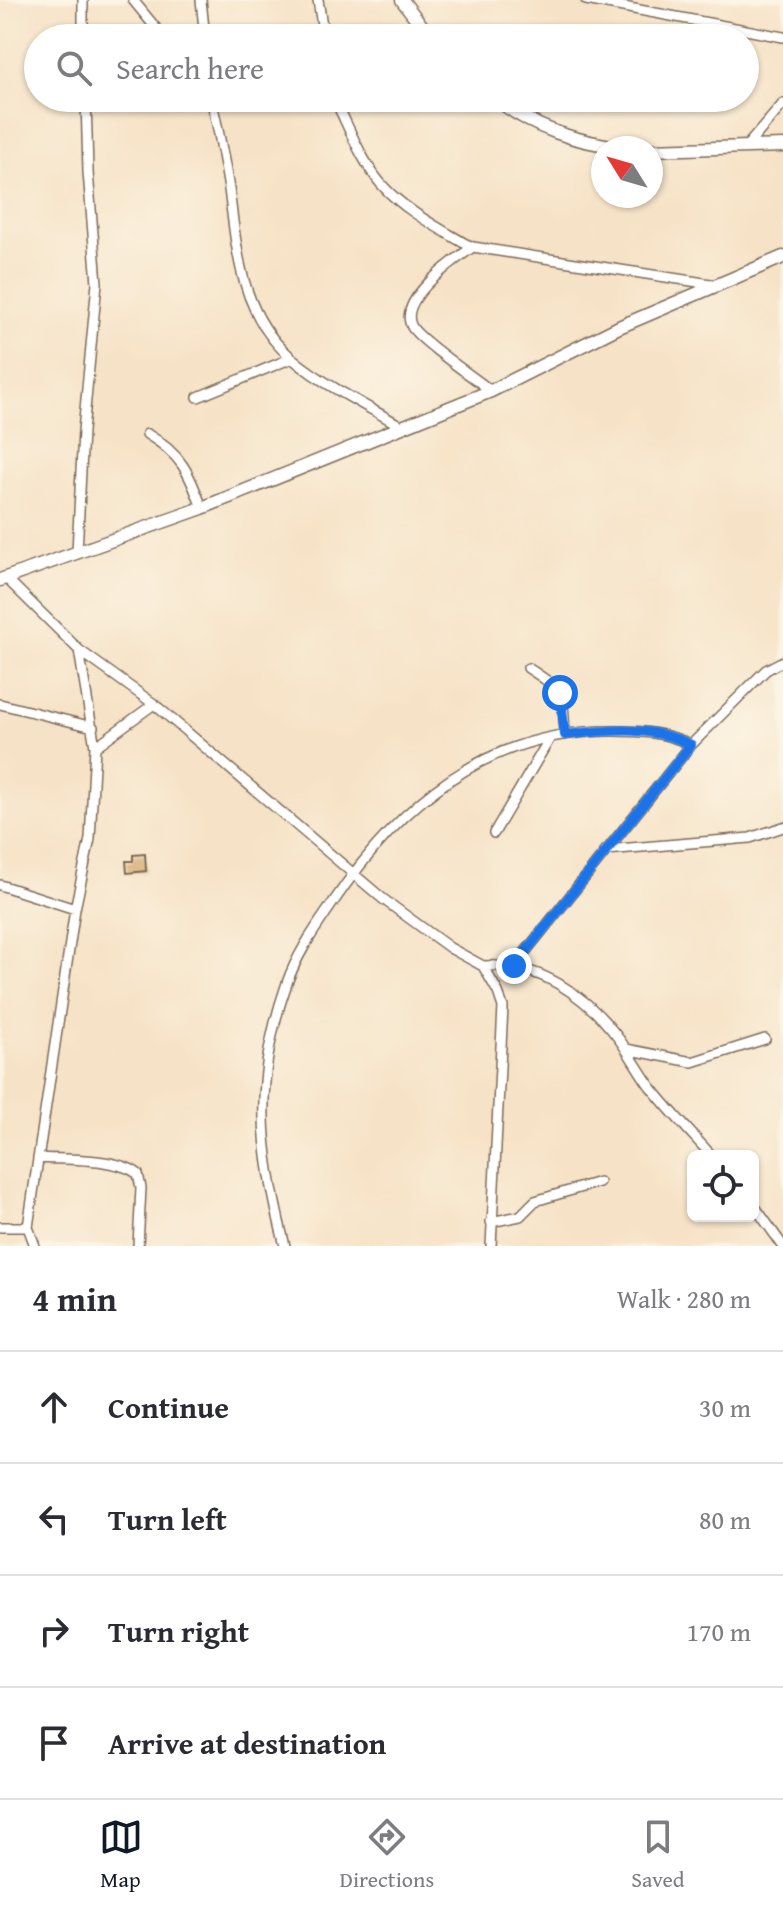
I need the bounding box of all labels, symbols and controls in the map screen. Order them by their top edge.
search box [24,24,759,112]
icon: search [52,46,96,90]
text: Search here [116,46,264,90]
north arrow [591,136,663,208]
route start [542,675,578,711]
route end [496,948,532,984]
map controls [687,1150,759,1222]
button: locate [687,1150,759,1222]
text: 4 min [32,1274,117,1323]
text: Walk · 280 m [617,1279,751,1318]
icon: ahead [32,1385,76,1429]
text: Continue [108,1385,229,1429]
text: 30 m [699,1388,751,1427]
icon: left [32,1497,76,1541]
text: Turn left [108,1497,227,1541]
text: 80 m [699,1500,751,1539]
icon: right [32,1609,76,1653]
text: Turn right [108,1609,249,1653]
text: 170 m [686,1612,751,1651]
icon: arrive [32,1721,76,1765]
text: Arrive at destination [108,1721,386,1765]
tab: Map [99,1815,143,1895]
tab: Directions [340,1815,434,1895]
tab: Saved [631,1815,684,1895]

